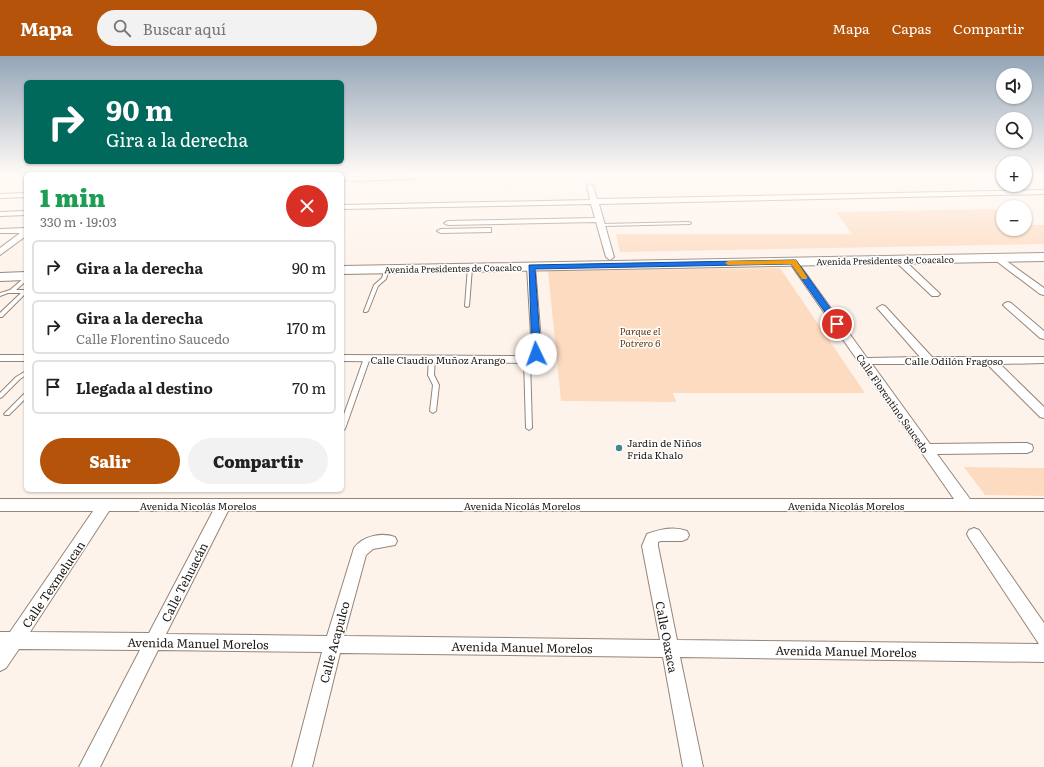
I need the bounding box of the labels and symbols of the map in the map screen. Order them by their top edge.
street label: Avenida Presidentes de Coacalco [816,252,954,268]
street label: Avenida Presidentes de Coacalco [384,260,522,276]
pin [820,307,854,341]
park label: Parque el Potrero 6 [620,323,661,350]
position arrow [515,333,557,375]
street label: Calle Florentino Saucedo [853,350,933,456]
street label: Calle Claudio Muñoz Arango [370,352,506,367]
street label: Calle Odilón Fragoso [905,353,1003,368]
place label: Jardin de Niños Frida Khalo [627,435,702,462]
marker: Jardin de Niños Frida Khalo [614,443,624,453]
street label: Avenida Nicolás Morelos [140,498,257,513]
street label: Avenida Nicolás Morelos [464,498,581,513]
street label: Avenida Nicolás Morelos [788,498,905,513]
street label: Calle Texmelucan [17,537,89,631]
street label: Calle Tehuacán [156,539,212,625]
street label: Calle Acapulco [314,599,354,685]
street label: Calle Oaxaca [651,600,683,675]
street label: Avenida Manuel Morelos [127,633,269,653]
street label: Avenida Manuel Morelos [451,637,593,657]
street label: Avenida Manuel Morelos [775,641,917,661]

